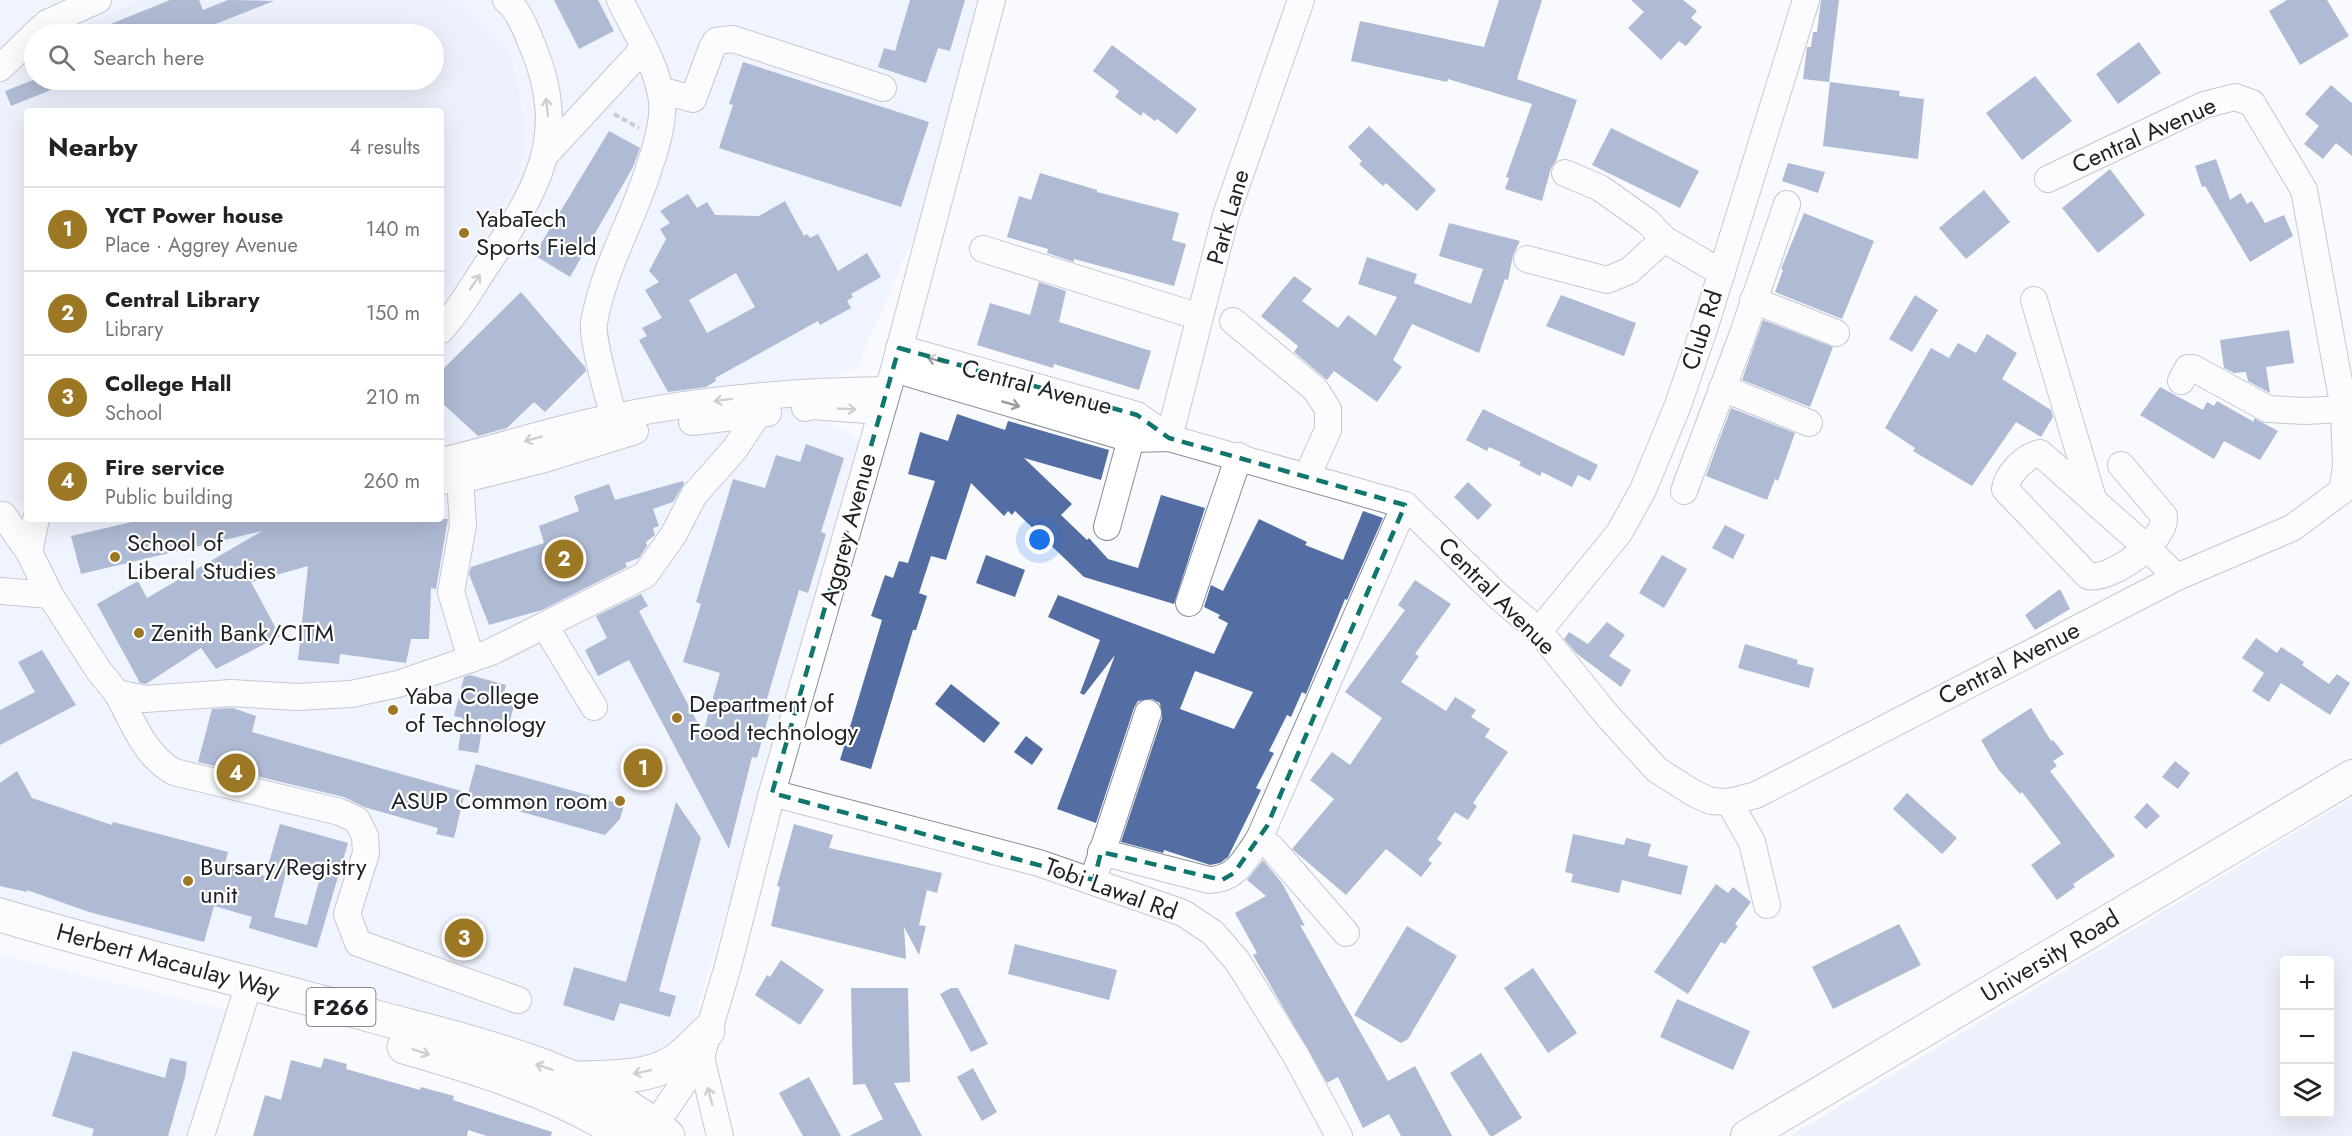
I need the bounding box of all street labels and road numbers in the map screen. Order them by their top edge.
street label: Central Avenue [2066,87,2221,182]
street label: Park Lane [1197,165,1258,268]
street label: Club Rd [1672,285,1731,375]
street label: Central Avenue [958,350,1116,423]
street label: Aggrey Avenue [810,449,885,609]
street label: Central Avenue [1430,529,1564,663]
street label: Central Avenue [1932,612,2086,713]
street label: Tobi Lawal Rd [1040,848,1182,929]
street label: University Road [1974,900,2126,1011]
street label: Herbert Macaulay Way [53,914,284,1007]
road number: F266 [306,988,376,1026]

